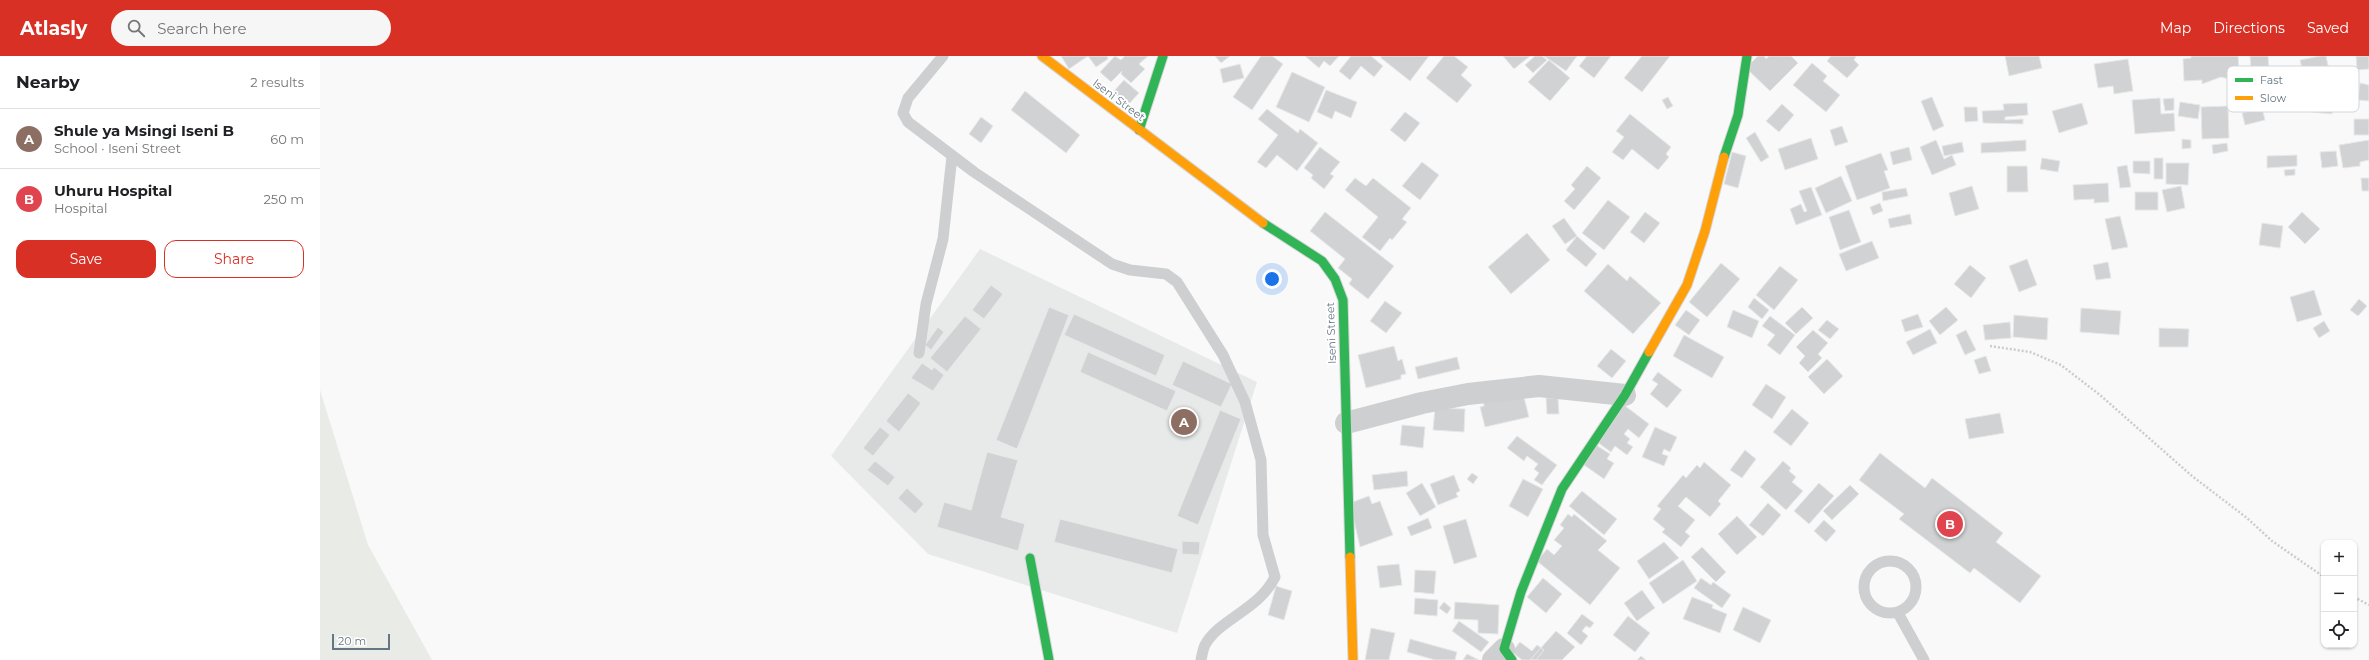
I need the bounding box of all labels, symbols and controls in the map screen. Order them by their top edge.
search box [111,10,391,46]
text: Atlasly [20,17,87,40]
icon: search [125,17,147,39]
text: Search here [157,19,247,38]
text: Map [2160,19,2191,37]
text: Directions [2213,19,2285,37]
text: Saved [2307,19,2349,37]
legend [2227,66,2359,112]
text: Nearby [16,72,80,92]
text: Fast [2260,73,2284,87]
text: 2 results [250,74,304,90]
street label: Iseni Street [1090,76,1148,125]
text: Slow [2260,91,2286,105]
text: Shule ya Msingi Iseni B [54,121,234,140]
text: A [24,131,34,147]
text: 60 m [270,131,304,147]
text: School · Iseni Street [54,140,181,156]
text: Uhuru Hospital [54,181,172,200]
text: B [24,191,34,207]
text: 250 m [263,191,304,207]
text: Hospital [54,200,107,216]
button: Save [16,240,156,278]
button: Share [164,240,304,278]
your location [1262,269,1282,289]
street label: Iseni Street [1323,301,1339,364]
pin: A [1171,407,1197,437]
pin: B [1937,509,1963,539]
map controls [2321,540,2357,648]
button: + [2321,540,2357,576]
button: − [2321,576,2357,612]
button: locate [2321,612,2357,648]
scale bar [332,632,390,651]
text: 20 m [338,634,366,648]

